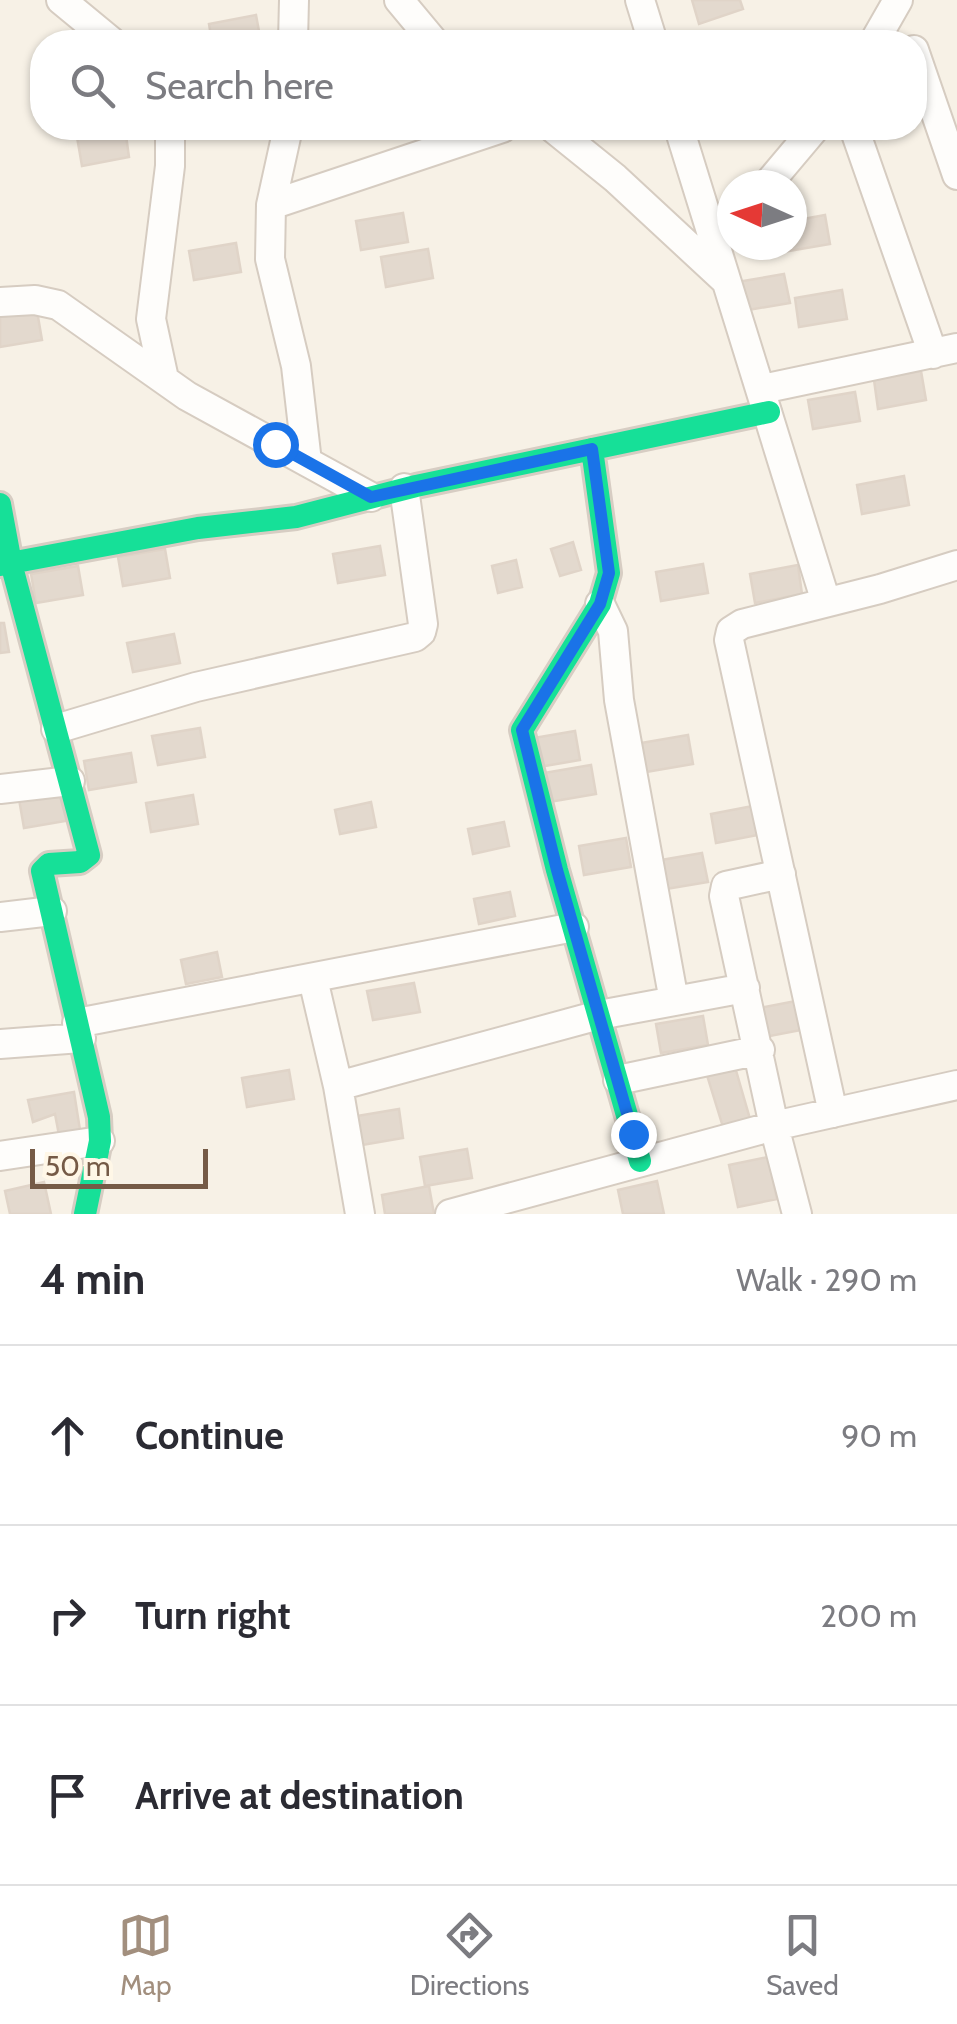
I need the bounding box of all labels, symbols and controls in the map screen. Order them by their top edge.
search box [30,30,927,140]
icon: search [65,58,120,113]
text: Search here [145,62,334,109]
north arrow [717,170,807,260]
route start [253,422,299,468]
route end [611,1112,657,1158]
scale bar [30,1144,208,1188]
text: 50 m [45,1149,111,1183]
text: 4 min [40,1253,145,1305]
text: Walk · 290 m [736,1260,917,1299]
icon: ahead [40,1408,95,1463]
text: Continue [135,1412,284,1459]
text: 90 m [841,1416,917,1455]
icon: right [40,1588,95,1643]
text: Turn right [135,1592,291,1639]
text: 200 m [820,1596,917,1635]
icon: arrive [40,1768,95,1823]
text: Arrive at destination [135,1772,464,1819]
tab: Map [118,1908,173,2002]
tab: Directions [410,1908,529,2002]
tab: Saved [766,1908,839,2002]

